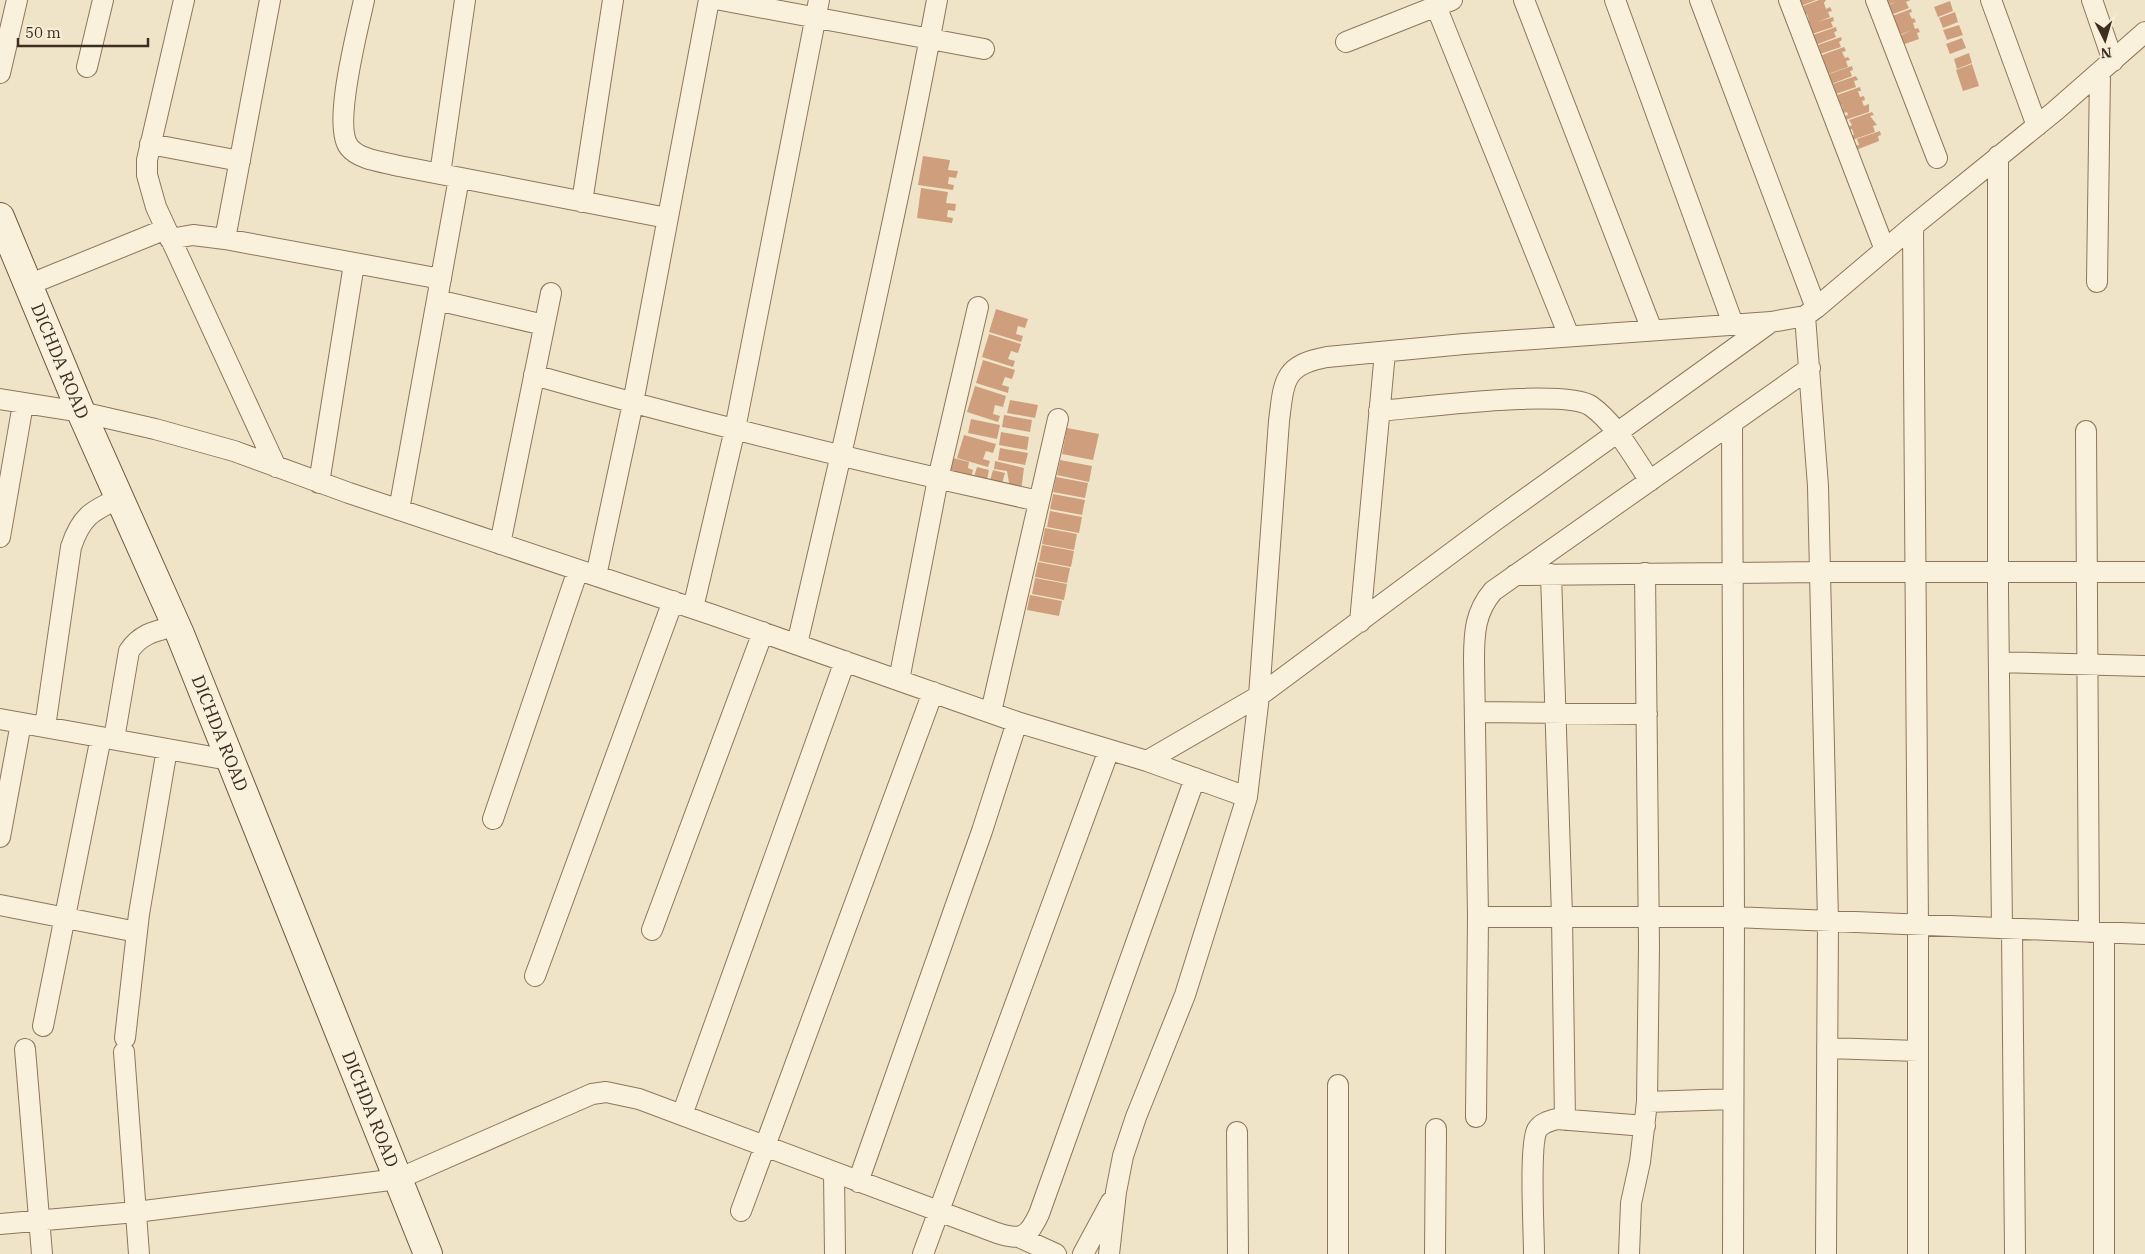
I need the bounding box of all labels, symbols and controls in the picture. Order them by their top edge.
scale bar [18,15,148,47]
north arrow [2080,15,2130,65]
text: 50 m [25,23,61,42]
text: N [2100,44,2112,62]
street label: DICHDA ROAD [26,300,95,422]
street label: DICHDA ROAD [187,672,254,794]
street label: DICHDA ROAD [337,1048,404,1170]

